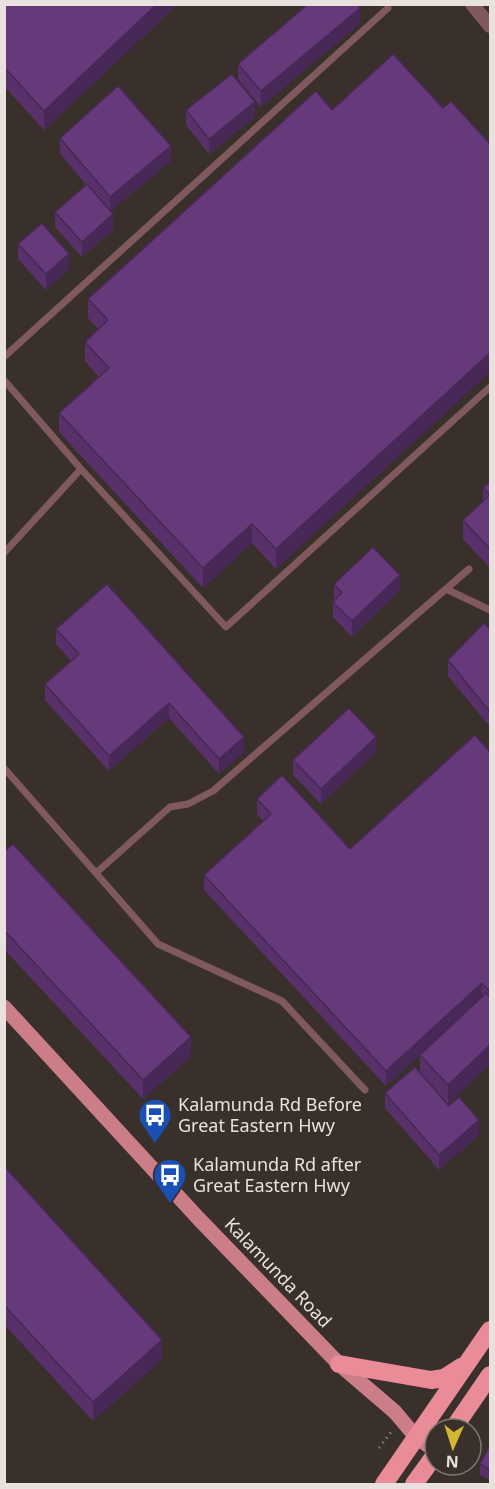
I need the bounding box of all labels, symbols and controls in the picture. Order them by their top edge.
place label: Kalamunda Rd Before Great Eastern Hwy [178,1092,362,1137]
bus stop icon: Kalamunda Rd Before Great Eastern Hwy [137,1097,173,1144]
place label: Kalamunda Rd after Great Eastern Hwy [193,1152,362,1197]
bus stop icon: Kalamunda Rd after Great Eastern Hwy [152,1157,188,1204]
street label: Kalamunda Road [220,1212,337,1332]
north arrow [423,1417,483,1477]
text: N [445,1451,459,1473]

